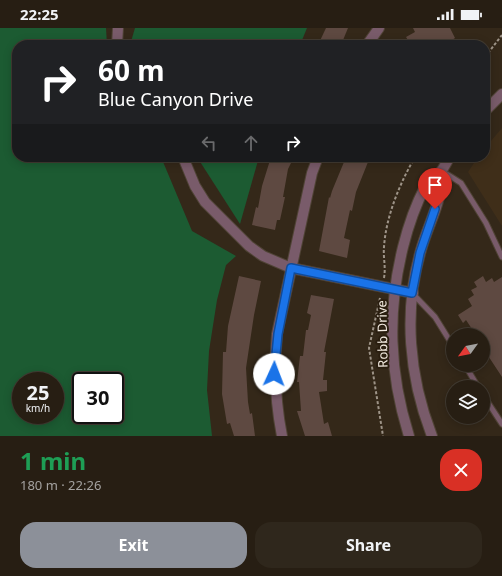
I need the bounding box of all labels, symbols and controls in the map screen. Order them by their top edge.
text: 22:25 [20,4,59,24]
text: 60 m [98,51,165,89]
icon: right [32,56,84,108]
text: Blue Canyon Drive [98,87,253,111]
icon: left [198,132,220,154]
icon: ahead [240,132,262,154]
icon: right [282,132,304,154]
pin [418,168,452,209]
icon: arrive [424,174,446,196]
street label: Robb Drive [372,300,392,368]
north arrow [446,328,490,372]
map controls [446,328,490,424]
position arrow [253,353,295,395]
speed limit sign: 30 [72,372,124,424]
text: 25 [27,379,49,406]
button: layers [446,380,490,424]
text: km/h [26,401,50,415]
text: 1 min [20,444,86,477]
button: close [440,449,482,491]
text: 180 m · 22:26 [20,476,101,494]
button: Exit [20,522,247,568]
button: Share [255,522,482,568]

